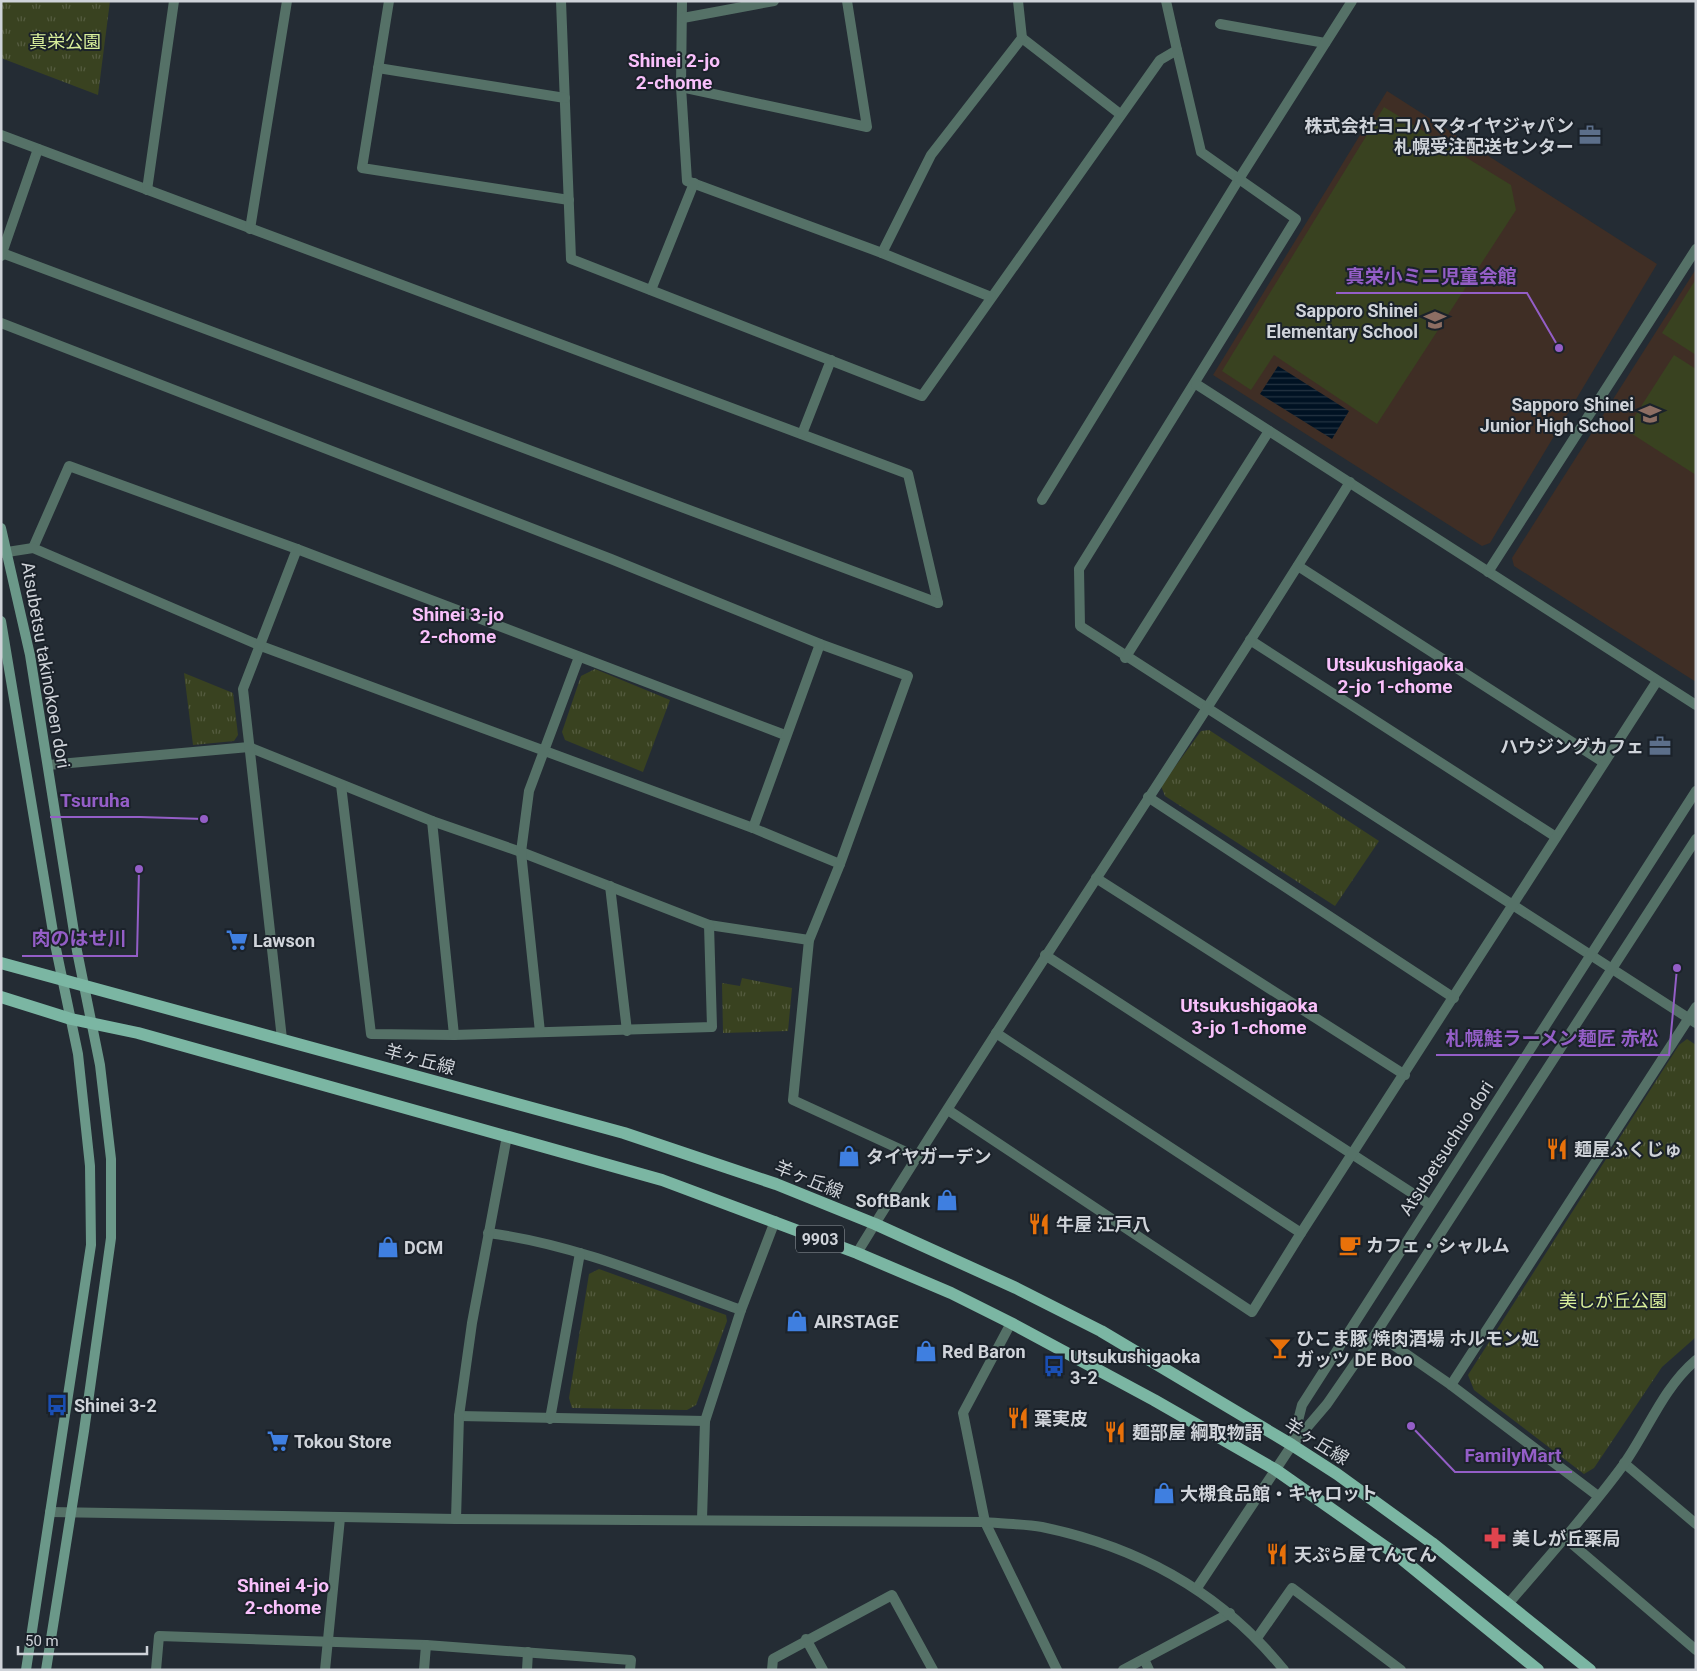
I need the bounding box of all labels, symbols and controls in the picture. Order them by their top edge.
park label: 真栄公園 [29,31,101,52]
district label: Shinei 2-jo 2-chome [628,49,720,94]
place label: 株式会社ヨコハマタイヤジャパン 札幌受注配送センター [1305,115,1574,157]
office icon: 株式会社ヨコハマタイヤジャパン 札幌受注配送センター [1577,122,1603,148]
callout: 真栄小ミニ児童会館 [1336,259,1527,293]
text: 真栄小ミニ児童会館 [1345,265,1517,288]
place label: Sapporo Shinei Elementary School [1266,300,1418,342]
school or university icon: Sapporo Shinei Elementary School [1422,307,1448,333]
place label: Sapporo Shinei Junior High School [1480,394,1634,436]
school or university icon: Sapporo Shinei Junior High School [1637,401,1663,427]
street label: Atsubetsu takinokoen dori [17,560,75,770]
district label: Shinei 3-jo 2-chome [412,603,504,648]
district label: Utsukushigaoka 2-jo 1-chome [1326,653,1464,698]
office icon: ハウジングカフェ [1647,733,1673,759]
place label: ハウジングカフェ [1500,736,1644,757]
callout: Tsuruha [50,783,140,817]
text: Tsuruha [60,789,130,812]
callout: 肉のはせ川 [22,922,137,956]
text: 肉のはせ川 [31,927,127,950]
supermarket icon: Lawson [224,927,250,953]
place label: Lawson [253,930,315,951]
district label: Utsukushigaoka 3-jo 1-chome [1180,994,1318,1039]
callout: 札幌鮭ラーメン麺匠 赤松 [1436,1021,1669,1055]
text: 札幌鮭ラーメン麺匠 赤松 [1446,1027,1658,1050]
street label: 羊ヶ丘線 [383,1040,457,1078]
street label: Atsubetsuchuo dori [1395,1077,1497,1219]
restaurant icon: 麺屋ふくじゅ [1544,1136,1570,1162]
place label: 麺屋ふくじゅ [1574,1139,1682,1160]
shop icon: タイヤガーデン [836,1143,862,1169]
place label: タイヤガーデン [866,1146,991,1167]
street label: 羊ヶ丘線 [772,1156,846,1202]
shop icon: SoftBank [934,1187,960,1213]
place label: SoftBank [855,1190,930,1211]
restaurant icon: 牛屋 江戸八 [1026,1211,1052,1237]
place label: 牛屋 江戸八 [1056,1214,1150,1235]
road number: 9903 [796,1226,844,1252]
cafe icon: カフェ・シャルム [1337,1232,1363,1258]
shop icon: DCM [375,1234,401,1260]
place label: カフェ・シャルム [1366,1235,1510,1256]
place label: DCM [404,1237,443,1258]
park label: 美しが丘公園 [1559,1290,1667,1311]
shop icon: AIRSTAGE [784,1308,810,1334]
place label: AIRSTAGE [814,1311,899,1332]
place label: ひこま豚 焼肉酒場 ホルモン処 ガッツ DE Boo [1296,1328,1539,1370]
bar icon: ひこま豚 焼肉酒場 ホルモン処 ガッツ DE Boo [1267,1335,1293,1361]
shop icon: Red Baron [913,1338,939,1364]
place label: Red Baron [942,1341,1026,1362]
place label: Utsukushigaoka 3-2 [1070,1346,1201,1388]
bus stop icon: Utsukushigaoka 3-2 [1041,1353,1067,1379]
bus stop icon: Shinei 3-2 [44,1392,70,1418]
place label: Shinei 3-2 [74,1395,157,1416]
restaurant icon: 葉実皮 [1005,1405,1031,1431]
place label: 葉実皮 [1034,1408,1088,1429]
street label: 羊ヶ丘線 [1281,1413,1353,1469]
restaurant icon: 麺部屋 綱取物語 [1102,1419,1128,1445]
place label: 麺部屋 綱取物語 [1132,1422,1262,1443]
supermarket icon: Tokou Store [265,1428,291,1454]
place label: Tokou Store [294,1431,392,1452]
callout: FamilyMart [1455,1438,1572,1472]
text: FamilyMart [1464,1444,1562,1467]
shop icon: 大槻食品館・キャロット [1151,1480,1177,1506]
place label: 大槻食品館・キャロット [1180,1483,1378,1504]
pharmacy icon: 美しが丘薬局 [1482,1525,1508,1551]
place label: 美しが丘薬局 [1512,1528,1620,1549]
restaurant icon: 天ぷら屋てんてん [1264,1541,1290,1567]
place label: 天ぷら屋てんてん [1294,1544,1437,1565]
district label: Shinei 4-jo 2-chome [237,1574,329,1619]
scale bar [18,1624,146,1656]
text: 50 m [25,1632,59,1650]

